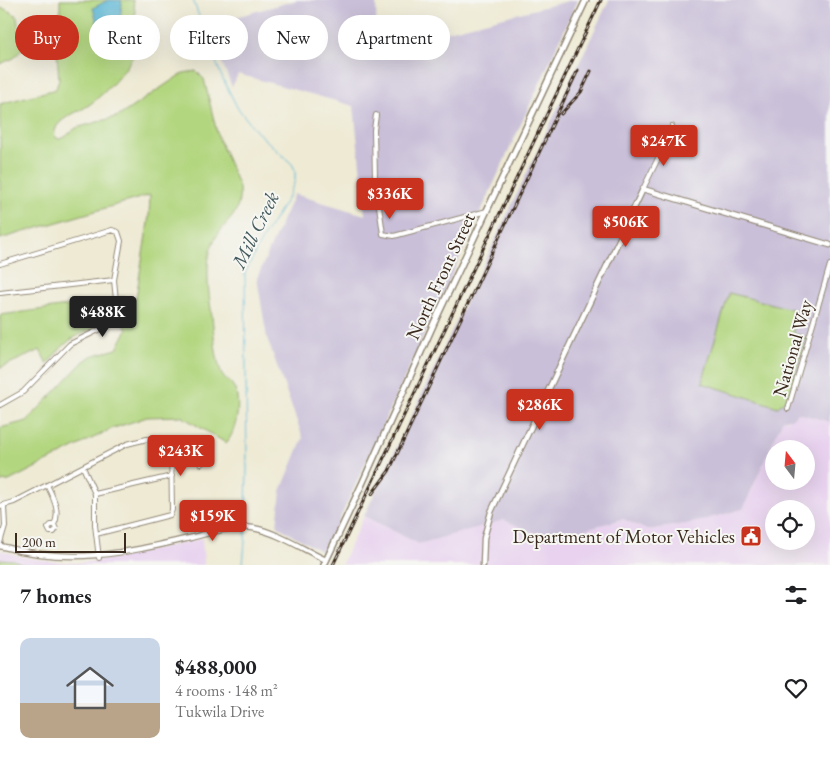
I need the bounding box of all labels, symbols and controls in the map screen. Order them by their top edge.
chip: Buy [15,15,79,60]
chip: Rent [89,15,160,60]
chip: Filters [170,15,248,60]
chip: New [258,15,328,60]
chip: Apartment [338,15,450,60]
pin: $247K [629,124,699,167]
text: $247K [642,130,686,151]
pin: $336K [355,178,425,220]
text: $336K [368,183,412,204]
water label: Mill Creek [225,187,285,274]
pin: $506K [591,206,661,248]
street label: North Front Street [400,209,481,344]
text: $506K [604,211,648,232]
pin: $488K [68,296,138,338]
street label: National Way [767,296,818,400]
text: $488K [81,301,125,322]
pin: $286K [505,388,575,431]
text: $286K [518,394,562,415]
pin: $243K [146,434,216,477]
text: $243K [159,440,203,461]
north arrow [765,440,815,490]
map controls [765,440,815,550]
pin: $159K [178,500,248,542]
button: locate [765,500,815,550]
text: $159K [191,505,235,526]
place label: Department of Motor Vehicles [512,524,735,549]
public building icon: Department of Motor Vehicles [739,524,763,548]
scale bar [15,530,126,553]
text: 200 m [22,533,56,551]
icon: filters [782,581,810,609]
text: 7 homes [20,582,92,609]
text: $488,000 [175,653,257,680]
icon: home [60,658,120,718]
icon: heart [782,674,810,702]
text: 4 rooms · 148 m² [175,680,278,701]
text: Tukwila Drive [175,701,264,722]

